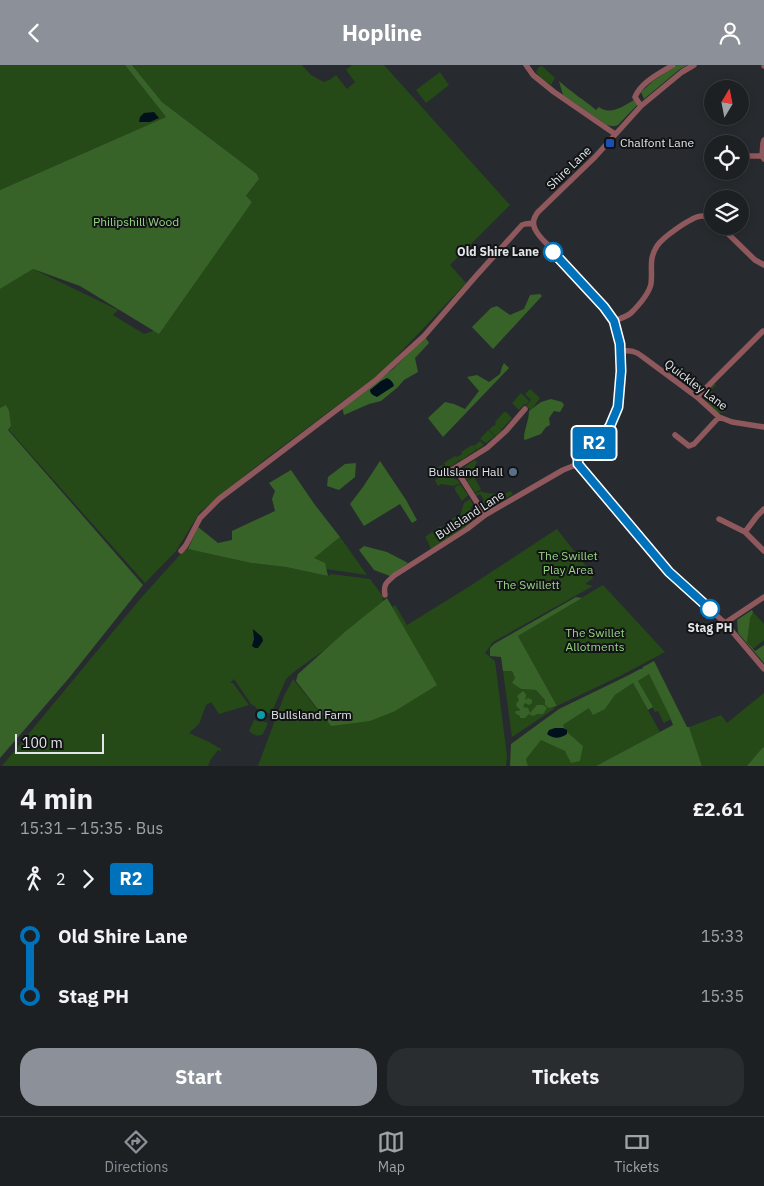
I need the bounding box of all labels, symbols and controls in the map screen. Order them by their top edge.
text: Hopline [342,18,422,47]
icon: back [20,19,48,47]
icon: person [716,19,744,47]
north arrow [704,80,749,125]
map controls [704,80,749,235]
place label: Chalfont Lane [620,135,695,150]
button: locate [704,135,749,180]
marker: Chalfont Lane [604,137,616,149]
street label: Shire Lane [543,142,594,193]
button: layers [704,190,749,235]
park label: Philipshill Wood [93,214,179,229]
marker: Old Shire Lane [543,242,563,262]
place label: Old Shire Lane [457,244,539,259]
street label: Quickley Lane [662,356,731,413]
line badge: R2 [572,427,616,459]
text: R2 [583,431,605,454]
place label: Bullsland Hall [428,464,503,479]
marker: Bullsland Hall [507,466,519,478]
street label: Bullsland Lane [432,487,507,542]
park label: The Swillet Play Area [538,548,598,577]
park label: The Swillett [496,577,560,592]
marker: Stag PH [700,599,720,619]
place label: Stag PH [688,620,732,635]
park label: The Swillet Allotments [565,625,625,654]
place label: Bullsland Farm [271,707,352,722]
marker: Bullsland Farm [255,709,267,721]
scale bar [15,731,104,754]
text: 100 m [22,734,63,752]
text: 4 min [20,780,93,817]
text: £2.61 [693,797,744,821]
text: 15:31 – 15:35 · Bus [20,818,163,838]
icon: walk [20,865,48,893]
icon: forward [74,865,102,893]
text: R2 [120,867,143,890]
text: 2 [56,869,66,889]
text: Old Shire Lane [58,924,188,948]
text: 15:33 [701,926,744,946]
text: Stag PH [58,984,129,1008]
text: 15:35 [701,986,744,1006]
button: Start [20,1048,377,1106]
button: Tickets [387,1048,744,1106]
tab: Directions [105,1128,168,1176]
tab: Map [377,1128,405,1176]
tab: Tickets [614,1128,659,1176]

